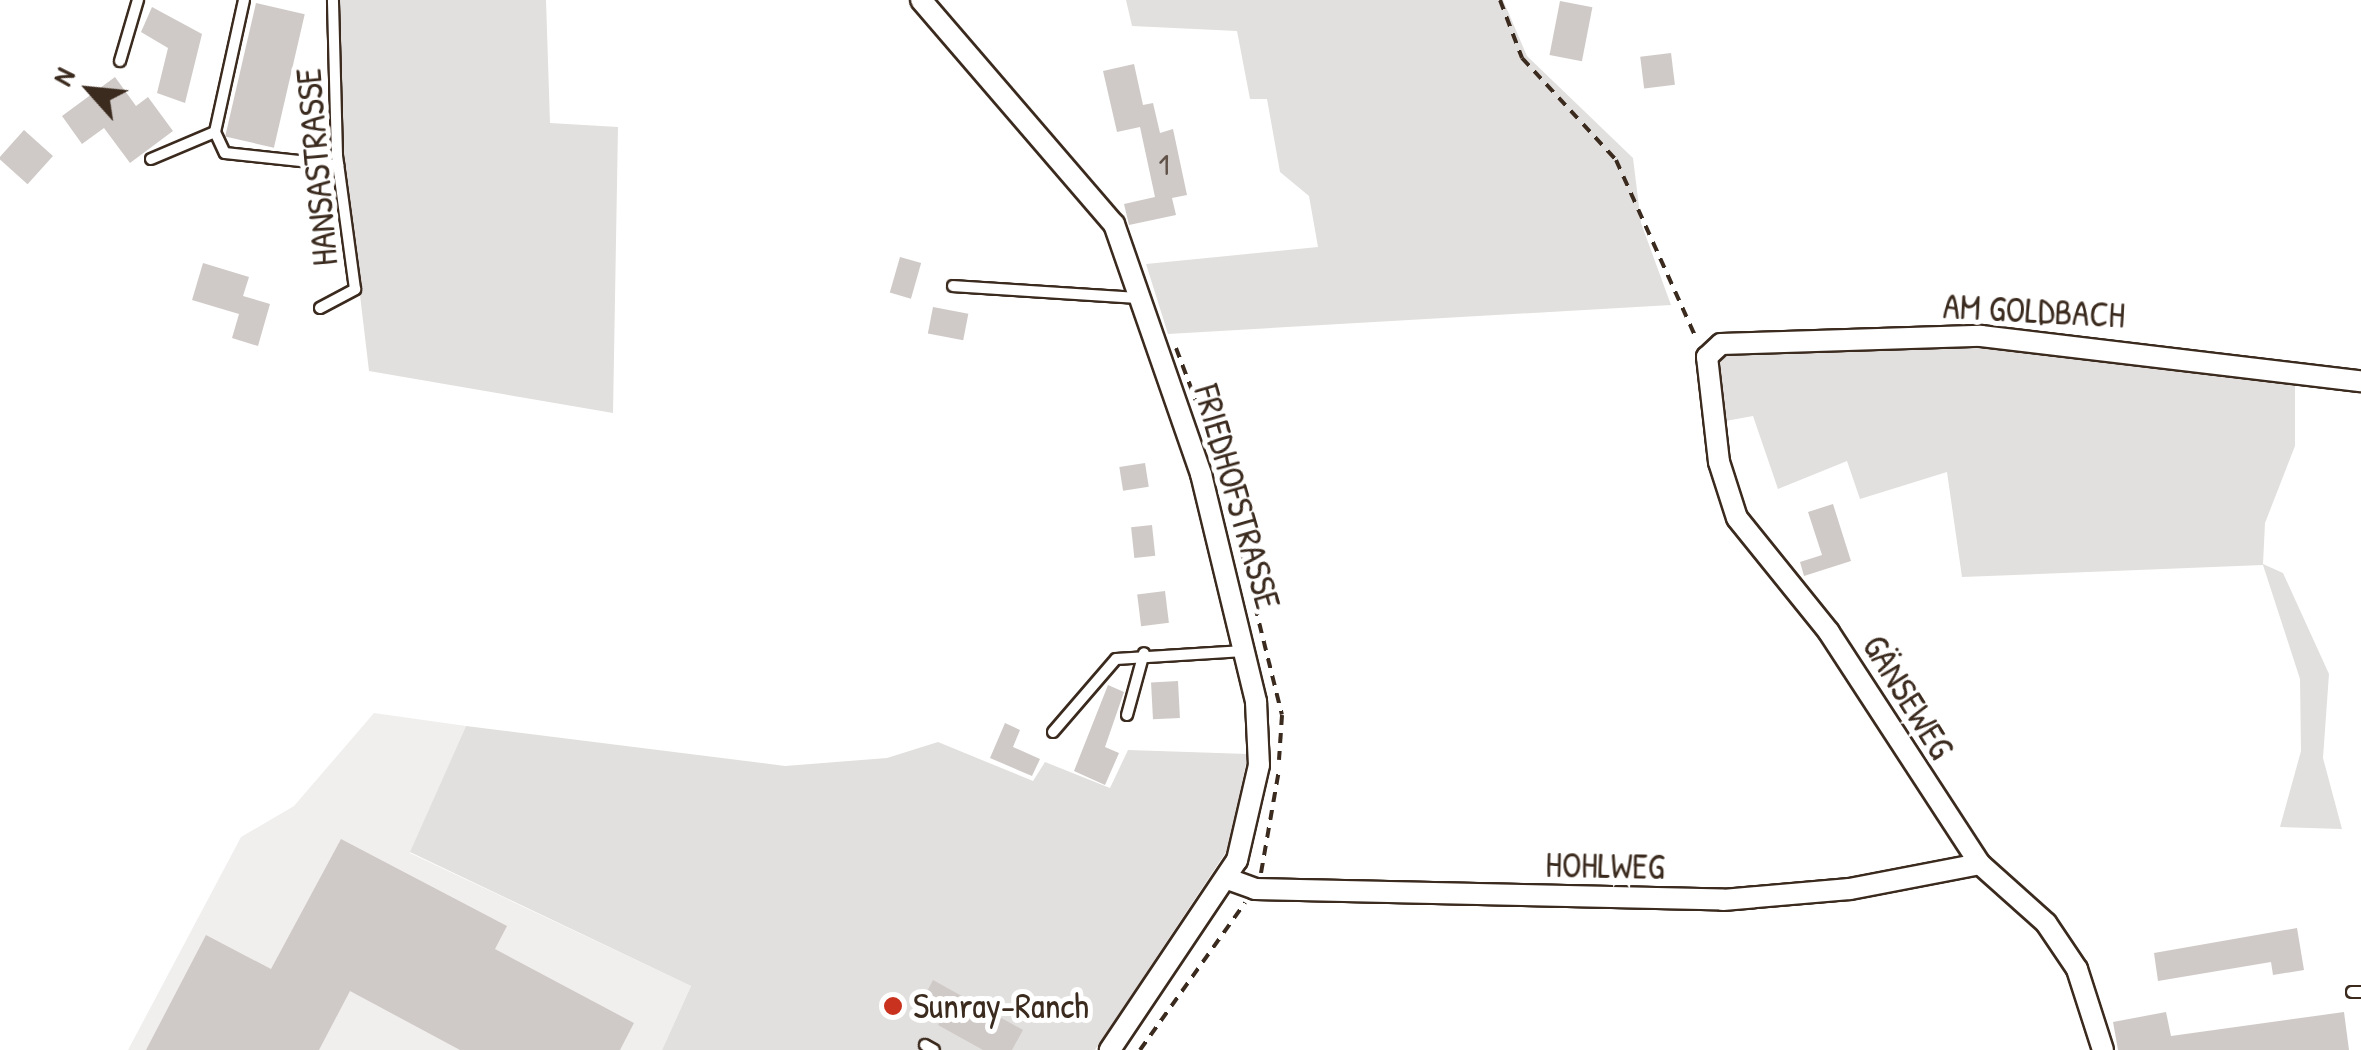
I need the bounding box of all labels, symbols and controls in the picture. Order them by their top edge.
north arrow [40,40,140,140]
text: N [43,61,84,92]
street label: HANSASTRASSE [287,66,347,268]
house number: 1 [1159,146,1169,182]
street label: AM GOLDBACH [1942,285,2126,337]
street label: FRIEDHOFSTRASSE [1185,380,1289,614]
street label: GÄNSEWEG [1854,627,1962,767]
street label: HOHLWEG [1545,844,1665,888]
place label: Sunray-Ranch [913,985,1089,1027]
marker: Sunray-Ranch [882,995,904,1017]

